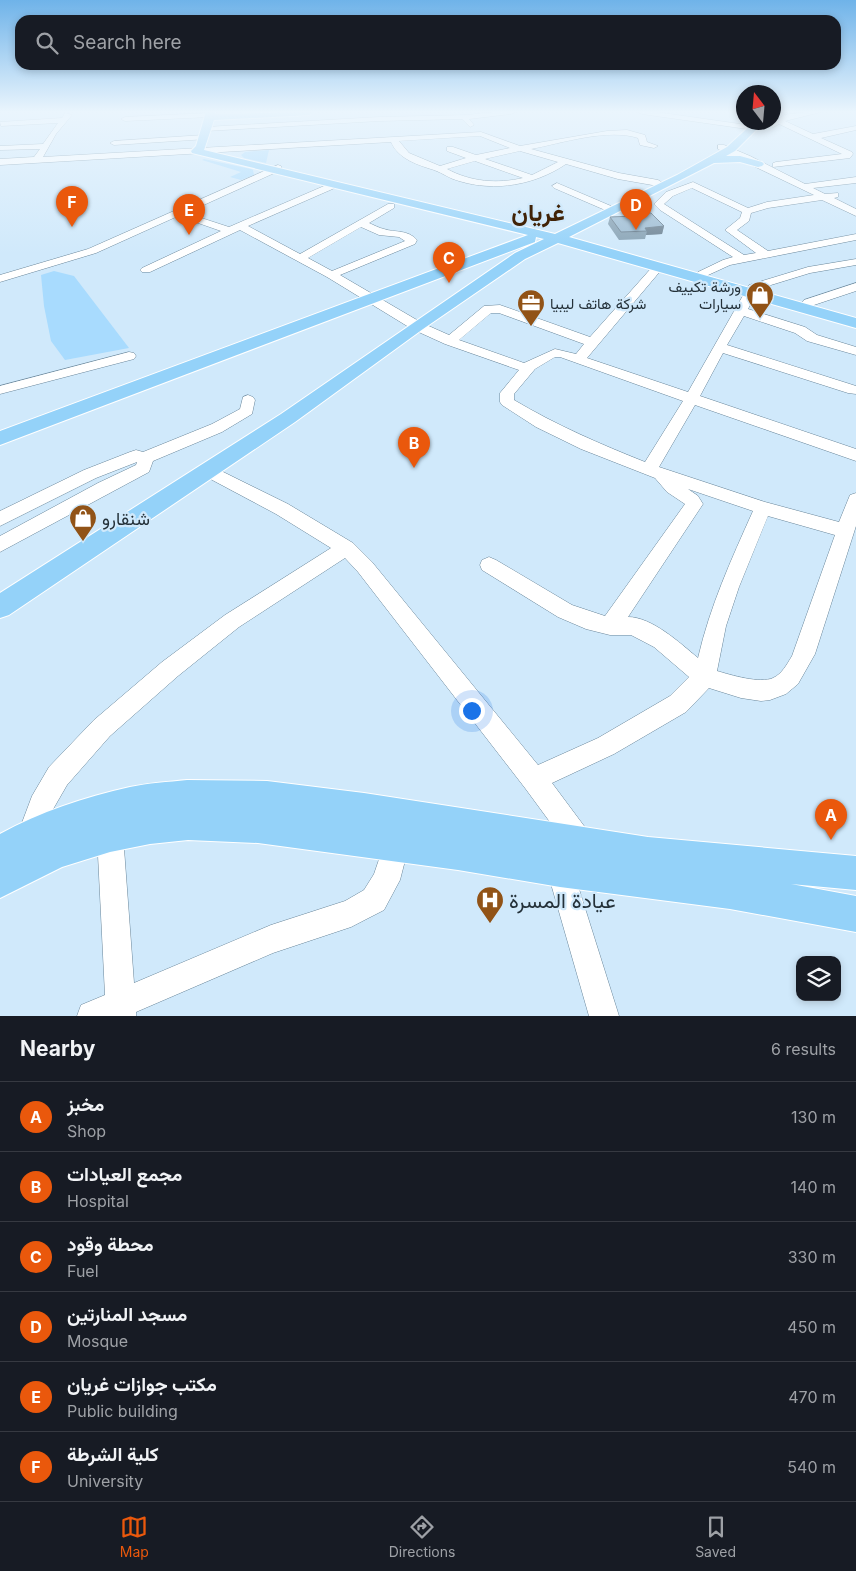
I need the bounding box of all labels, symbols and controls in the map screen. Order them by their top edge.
search box [15,15,841,70]
icon: search [33,29,61,57]
text: Search here [73,31,182,54]
north arrow [736,85,781,130]
pin: F [56,186,88,227]
pin: D [620,189,652,230]
pin: E [173,194,205,235]
district label: غريان [511,198,565,228]
pin: C [433,242,465,283]
place label: ورشة تكييف سيارات [669,277,741,313]
shop icon: ورشة تكييف سيارات [745,280,775,319]
office icon: شركة هاتف ليبيا [516,288,546,327]
place label: شركة هاتف ليبيا [550,294,646,313]
pin: B [398,427,430,468]
shop icon: شنقارو [68,503,98,542]
place label: شنقارو [102,508,150,530]
your location [459,698,485,724]
pin: A [815,799,847,840]
hospital icon: عيادة المسرة [475,885,505,924]
place label: عيادة المسرة [509,888,616,914]
map controls [796,956,841,1001]
button: layers [796,956,841,1001]
text: Nearby [20,1036,95,1061]
text: 6 results [771,1039,836,1059]
text: مخبز [67,1093,104,1116]
text: A [30,1107,42,1127]
text: 130 m [791,1107,836,1127]
text: Shop [67,1121,106,1141]
text: مجمع العيادات [67,1163,182,1186]
text: B [31,1177,41,1197]
text: 140 m [791,1177,836,1197]
text: Hospital [67,1191,129,1211]
text: محطة وقود [67,1233,153,1256]
text: C [30,1247,42,1267]
text: 330 m [788,1247,836,1267]
text: Fuel [67,1261,99,1281]
text: مسجد المنارتين [67,1303,187,1326]
text: D [30,1317,42,1337]
text: 450 m [787,1317,836,1337]
text: Mosque [67,1331,128,1351]
text: مكتب جوازات غريان [67,1373,217,1396]
text: E [31,1387,41,1407]
text: 470 m [788,1387,836,1407]
text: Public building [67,1401,178,1421]
text: كلية الشرطة [67,1443,159,1466]
text: F [31,1457,41,1477]
text: 540 m [787,1457,836,1477]
text: University [67,1471,143,1491]
tab: Map [120,1513,149,1560]
tab: Directions [389,1513,455,1560]
tab: Saved [695,1513,736,1560]

